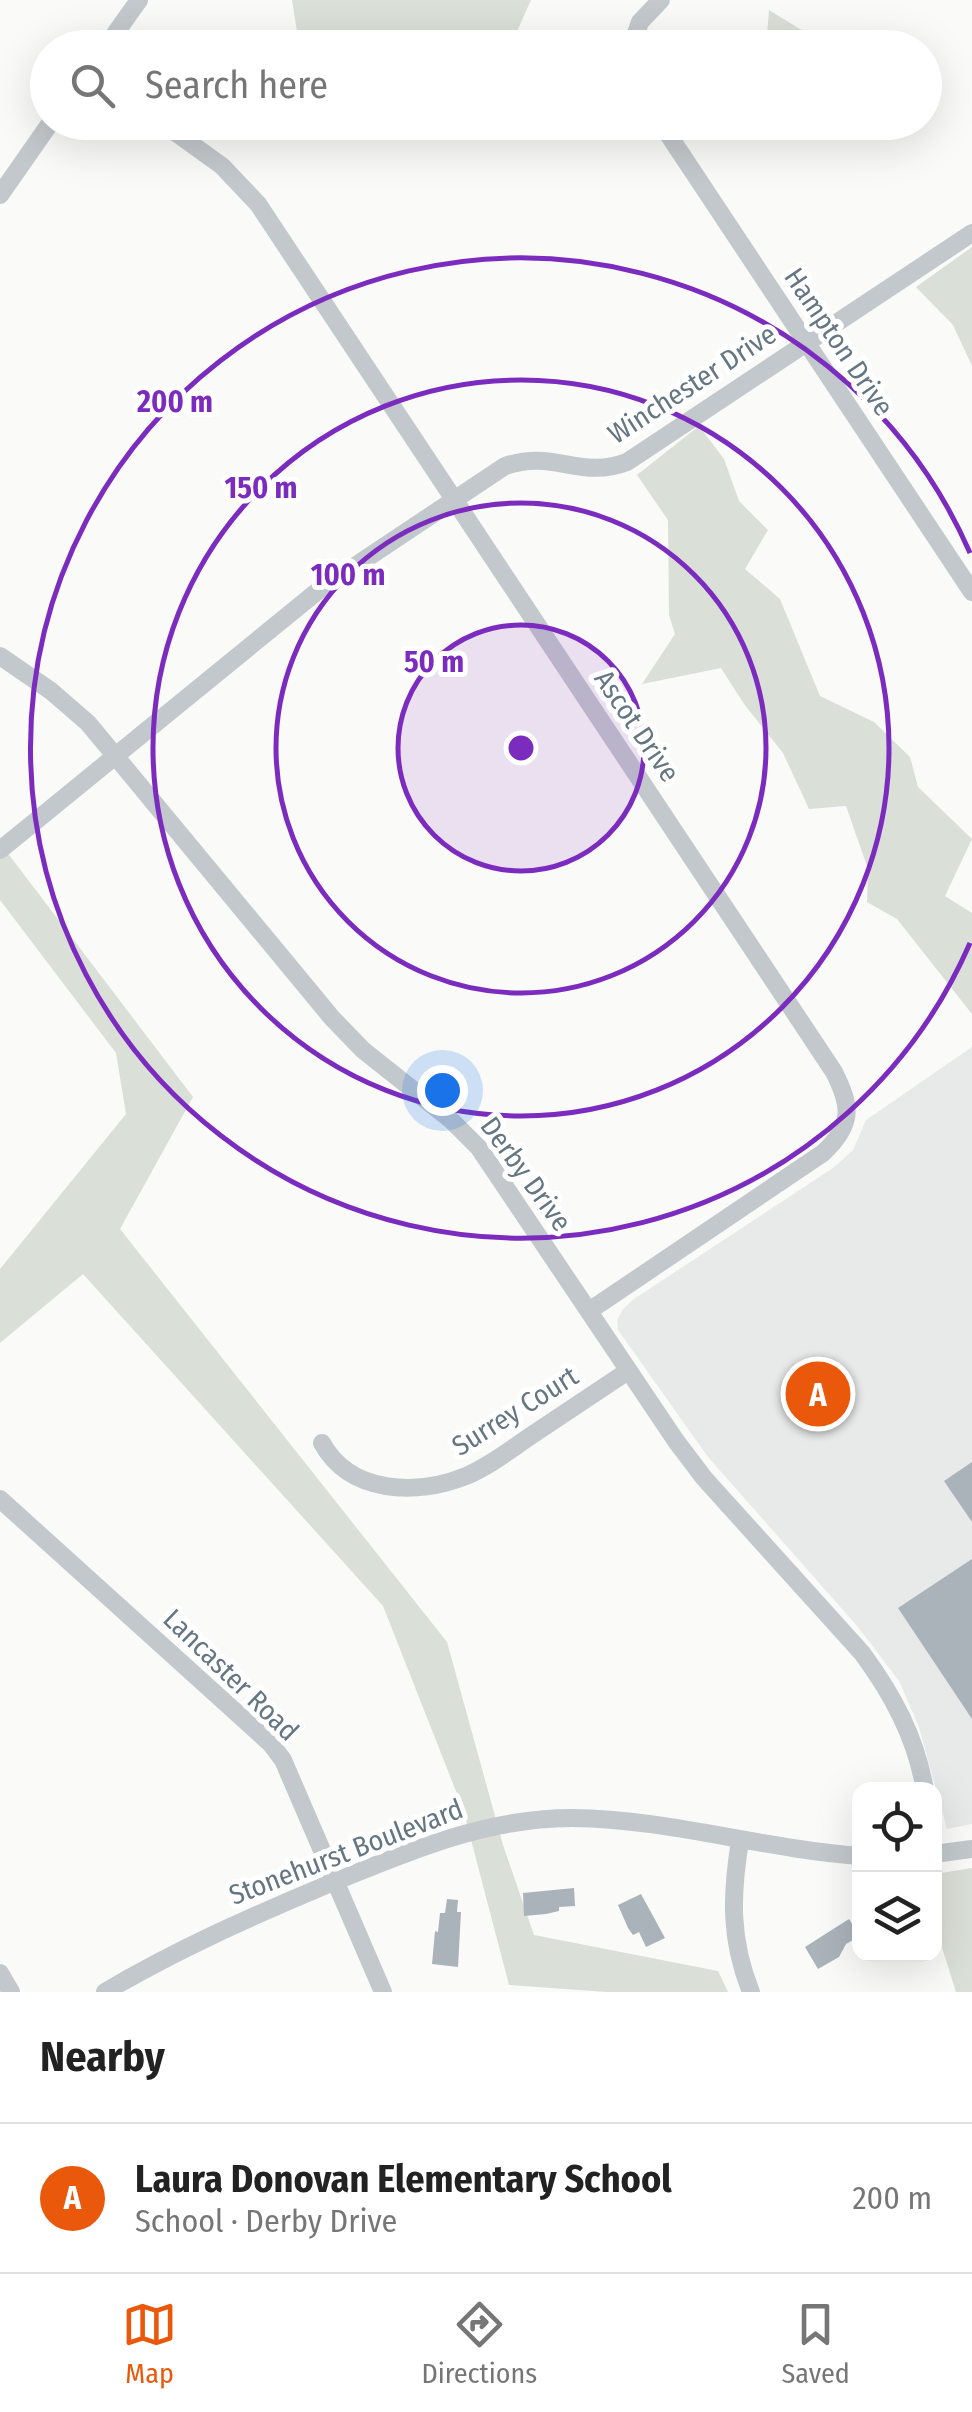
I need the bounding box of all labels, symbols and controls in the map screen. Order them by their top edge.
search box [30,30,942,140]
icon: search [65,58,120,113]
text: Search here [145,62,328,108]
street label: Hampton Drive [777,262,901,422]
street label: Winchester Drive [602,317,782,451]
text: 200 m [136,384,213,420]
text: 150 m [225,470,297,506]
text: 100 m [311,557,385,593]
text: 50 m [404,644,464,680]
street label: Ascot Drive [588,664,686,788]
centre of rings [503,730,539,766]
your location [417,1065,468,1116]
street label: Derby Drive [474,1110,578,1238]
pin: A [786,1356,850,1432]
street label: Surrey Court [446,1359,585,1463]
street label: Lancaster Road [157,1602,305,1748]
map controls [852,1782,942,1962]
button: locate [852,1782,942,1872]
street label: Stonehurst Boulevard [224,1792,468,1912]
button: layers [852,1872,942,1962]
text: Nearby [40,2032,165,2082]
text: Laura Donovan Elementary School [135,2156,672,2202]
text: A [64,2179,81,2217]
text: 200 m [852,2179,932,2217]
text: School · Derby Drive [135,2202,397,2240]
tab: Map [122,2297,177,2390]
tab: Directions [421,2297,537,2390]
tab: Saved [781,2297,850,2390]

